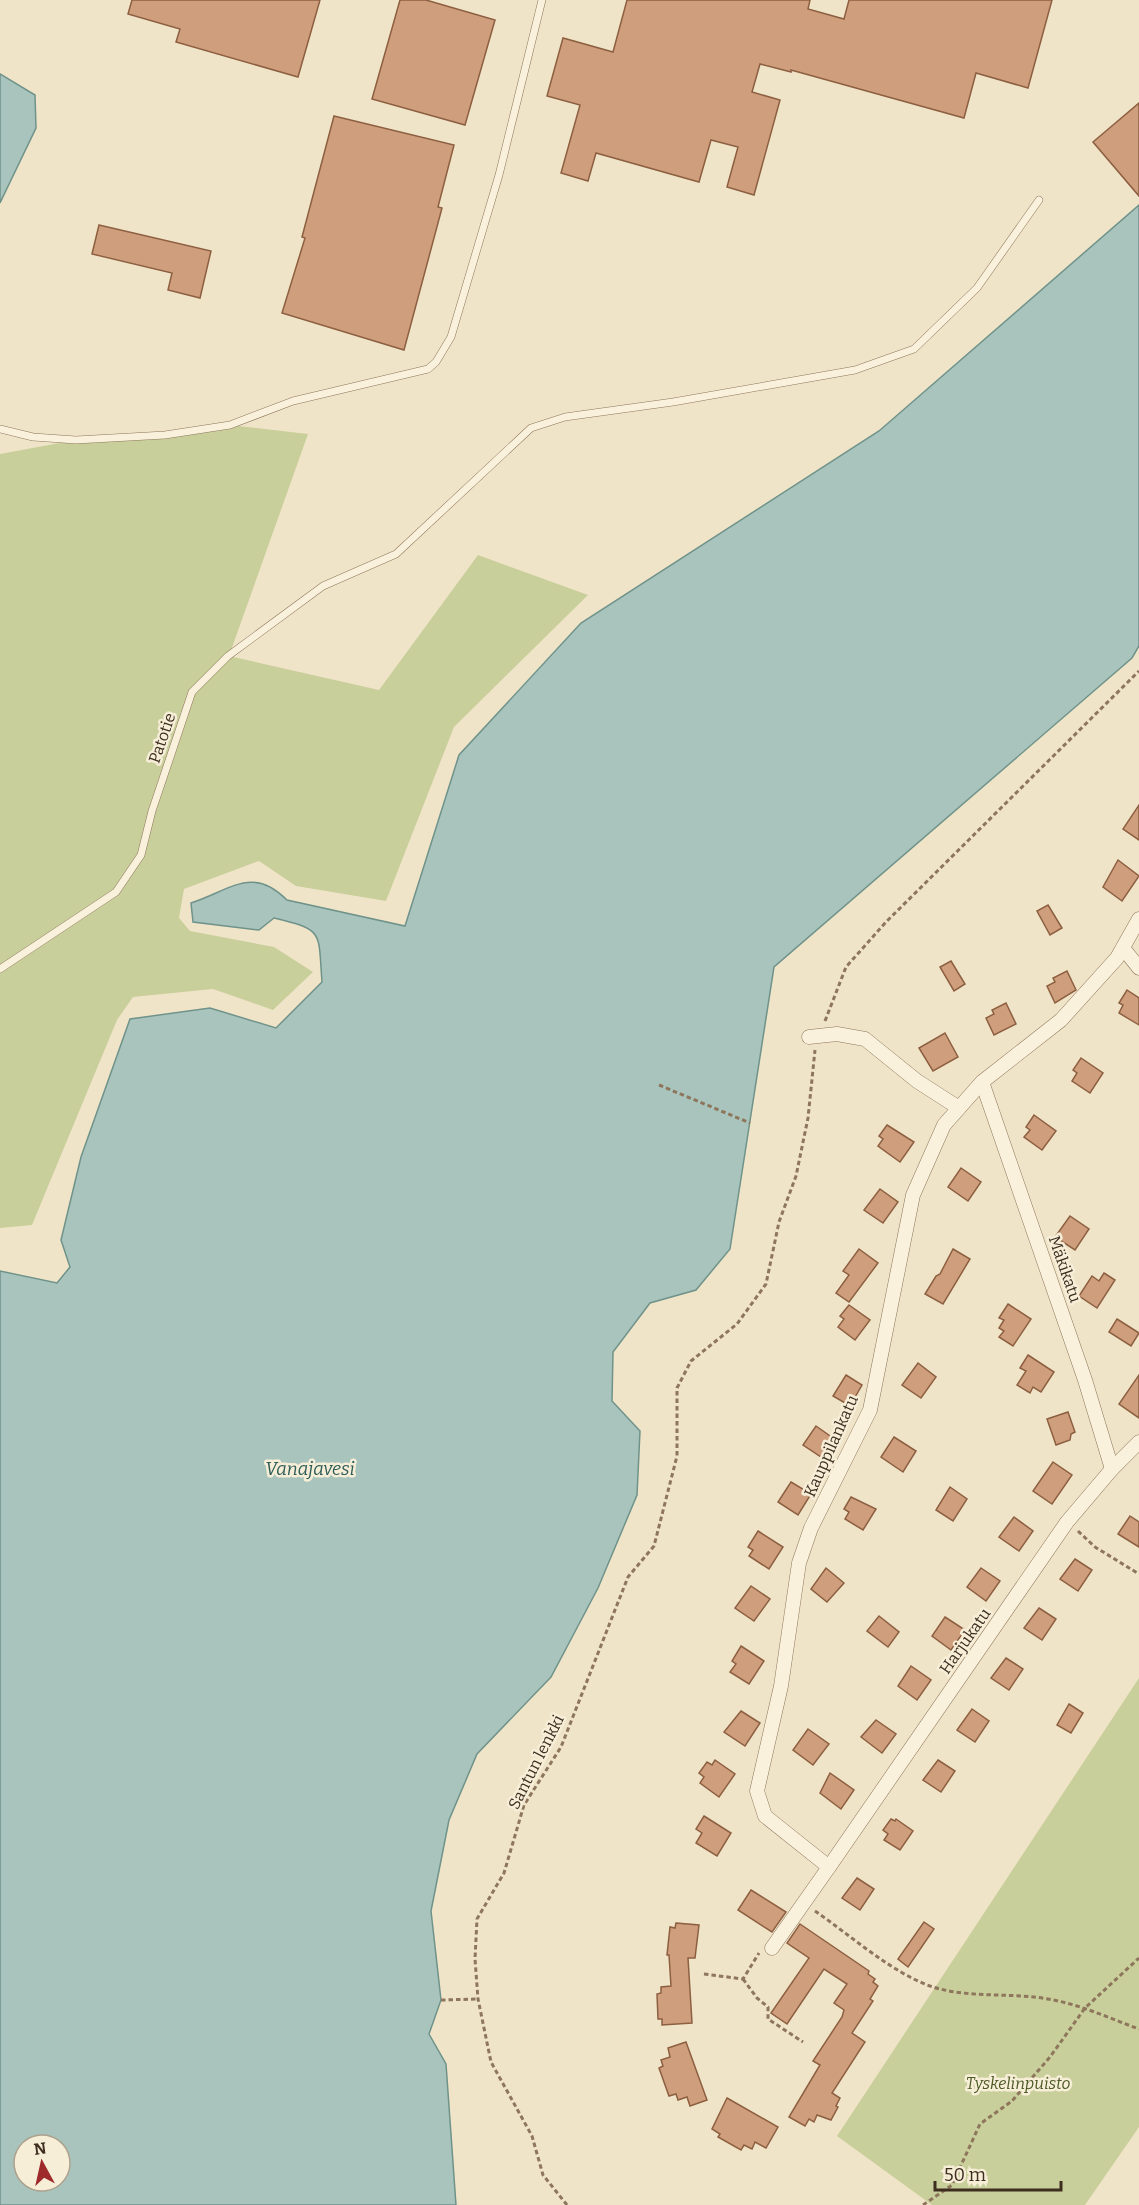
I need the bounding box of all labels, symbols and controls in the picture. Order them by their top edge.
street label: Patotie [145,710,179,766]
street label: Mäkikatu [1045,1233,1085,1305]
street label: Kauppilankatu [800,1392,862,1500]
water label: Vanajavesi [265,1458,355,1480]
street label: Harjukatu [936,1605,995,1677]
street label: Santun lenkki [504,1712,568,1812]
park label: Tyskelinpuisto [966,2074,1070,2093]
north arrow [12,2133,72,2193]
text: N [33,2138,47,2159]
scale bar [935,2154,1061,2192]
text: 50 m [944,2164,986,2186]

